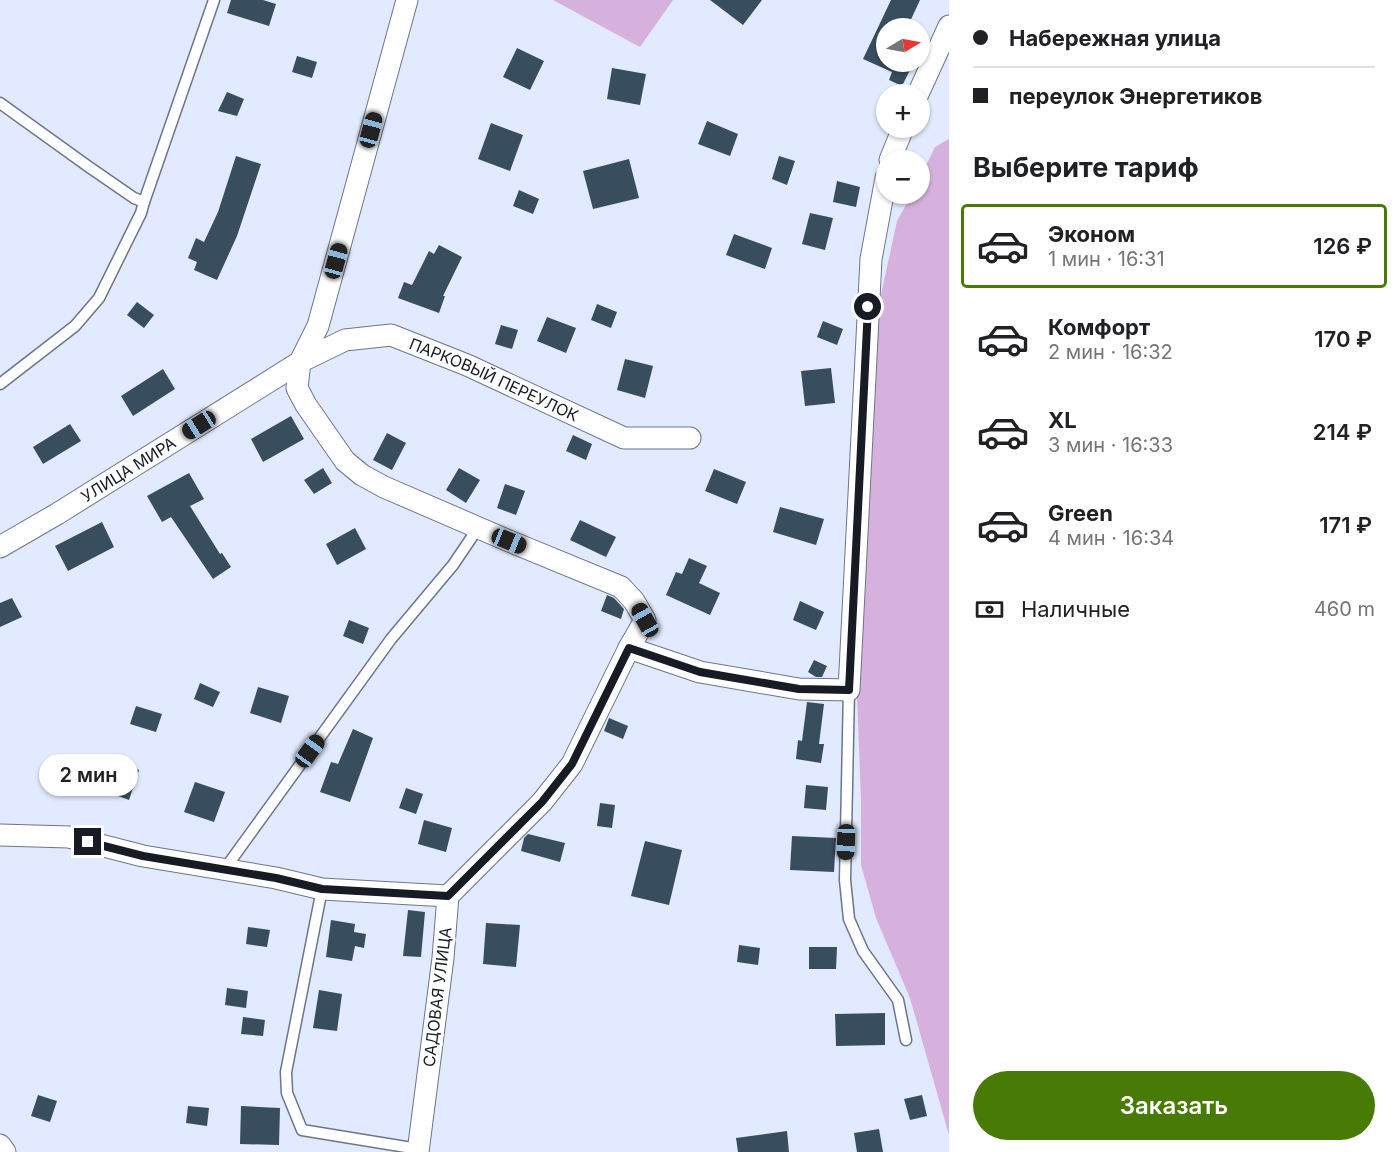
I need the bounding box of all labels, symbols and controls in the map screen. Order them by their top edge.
north arrow [876,18,930,72]
map controls [876,18,930,204]
text: Набережная улица [1009,25,1221,51]
text: переулок Энергетиков [1009,83,1262,109]
button: + [876,84,930,138]
car [358,110,384,150]
button: − [876,150,930,204]
text: Выберите тариф [973,151,1199,184]
icon: car [976,219,1030,273]
text: Эконом [1048,221,1135,247]
text: 126 ₽ [1313,233,1372,259]
car [323,241,349,281]
text: 1 мин · 16:31 [1048,247,1165,271]
route start [854,293,881,320]
icon: car [976,312,1030,366]
text: Комфорт [1048,314,1150,340]
text: 170 ₽ [1314,326,1372,352]
street label: ПАРКОВЫЙ ПЕРЕУЛОК [406,333,582,426]
text: 2 мин · 16:32 [1048,340,1173,364]
icon: car [976,405,1030,459]
text: XL [1048,407,1077,433]
car [179,408,219,442]
text: 214 ₽ [1313,419,1372,445]
street label: УЛИЦА МИРА [77,432,179,506]
text: 3 мин · 16:33 [1048,433,1173,457]
icon: car [976,498,1030,552]
text: Green [1048,500,1113,526]
text: 171 ₽ [1319,512,1372,538]
car [489,526,529,556]
text: 4 мин · 16:34 [1048,526,1174,550]
icon: cash [973,593,1006,626]
text: Наличные [1021,596,1130,622]
text: 460 m [1314,597,1375,621]
car [628,600,662,640]
car [292,731,328,771]
callout: 2 мин [38,755,138,797]
text: 2 мин [60,763,117,787]
car [836,824,856,860]
route end [74,828,101,855]
street label: САДОВАЯ УЛИЦА [418,926,456,1068]
button: Заказать [973,1071,1375,1140]

